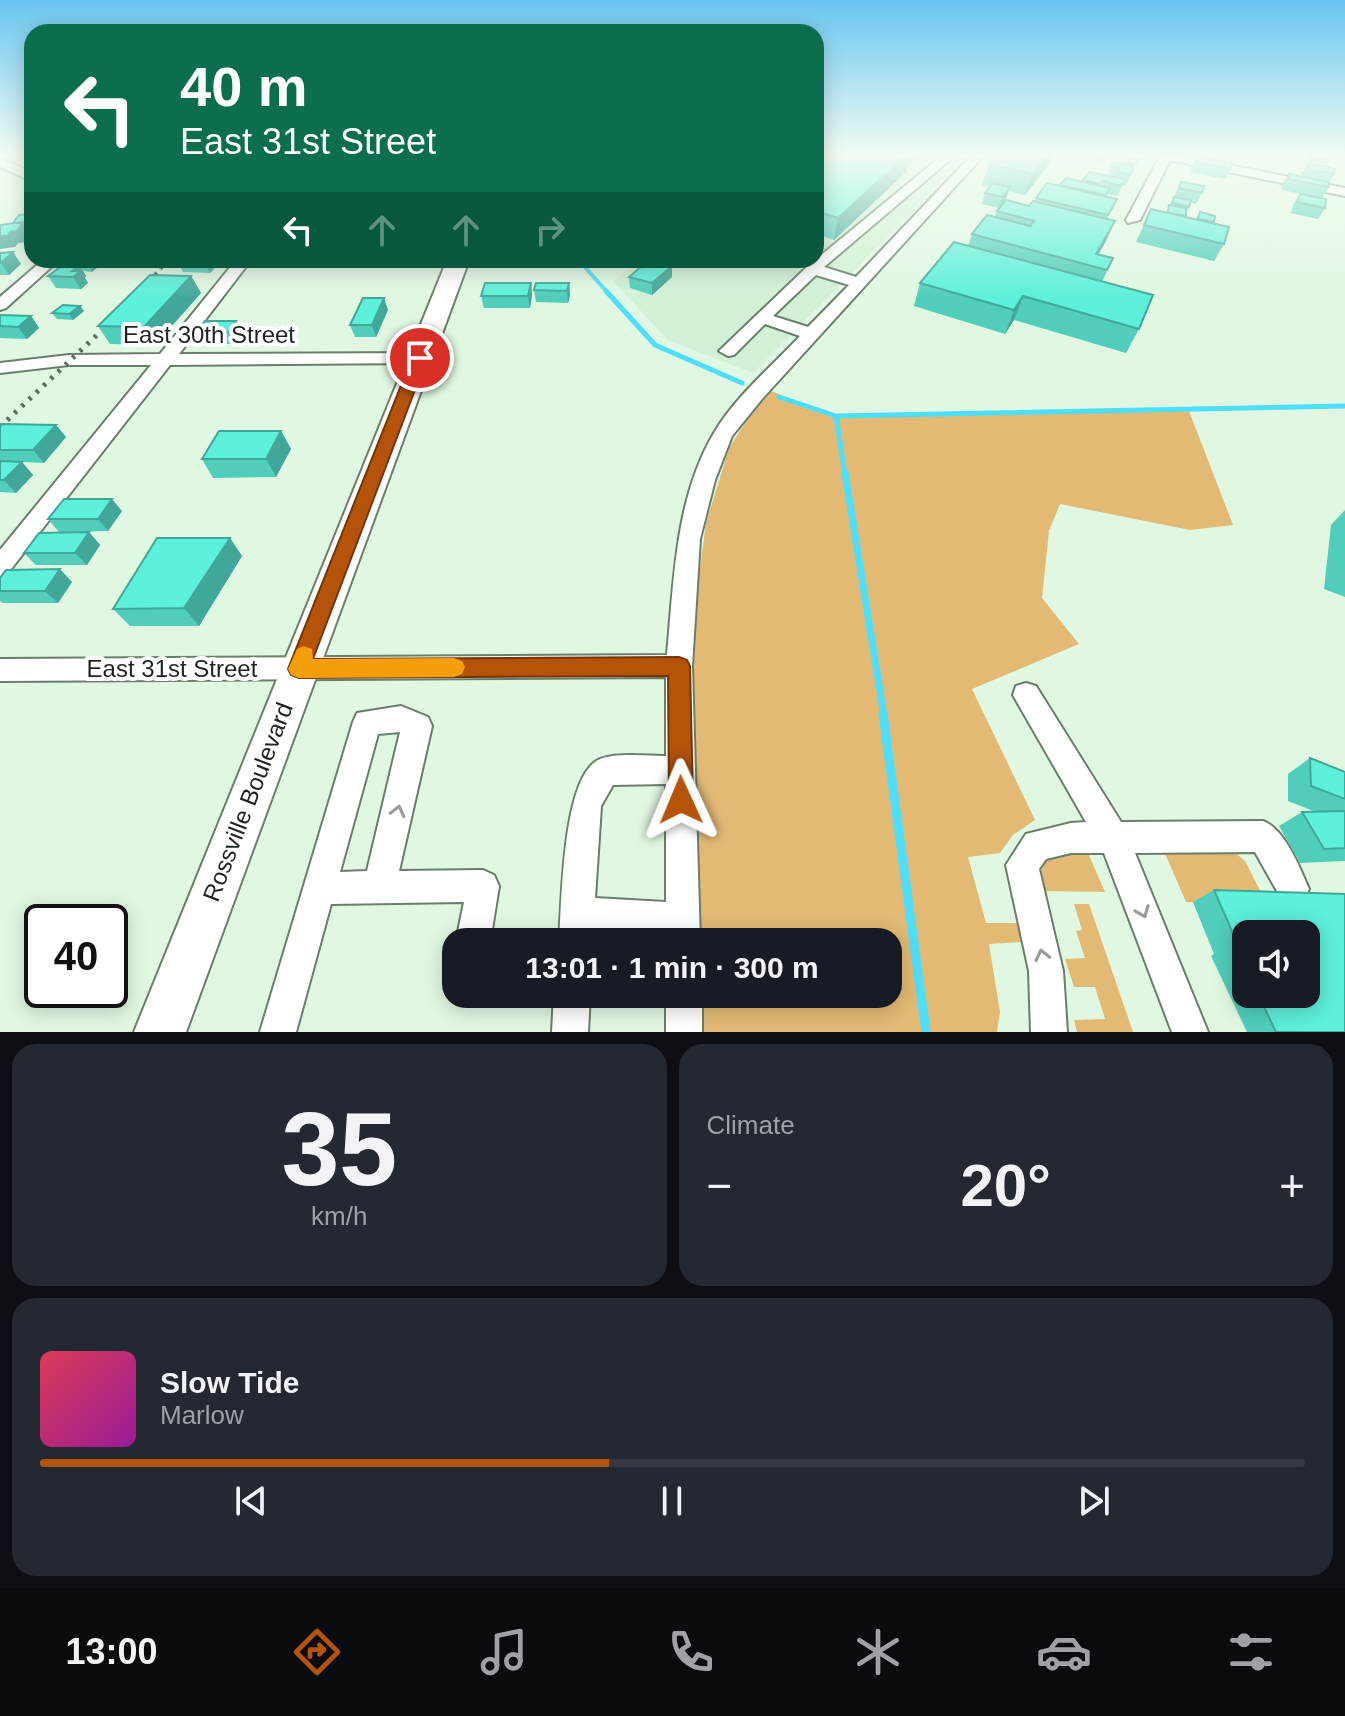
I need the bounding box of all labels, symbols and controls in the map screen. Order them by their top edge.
text: 40 m [180,55,308,118]
icon: left [48,56,152,160]
text: East 31st Street [180,121,436,162]
icon: left [276,208,320,252]
icon: ahead [360,208,404,252]
icon: ahead [444,208,488,252]
icon: right [528,208,572,252]
street label: East 30th Street [123,321,295,348]
pin [386,324,454,392]
icon: arrive [398,336,442,380]
street label: East 31st Street [87,655,258,682]
street label: Rossville Boulevard [197,699,298,905]
position arrow [639,758,723,842]
one-way arrow [388,805,405,819]
speed limit sign: 40 [24,904,128,1008]
one-way arrow [1133,904,1149,918]
map controls [1232,920,1320,1008]
button: sound [1232,920,1320,1008]
one-way arrow [1034,948,1051,962]
text: 13:01 · 1 min · 300 m [525,951,819,984]
text: 35 [281,1091,397,1207]
text: Climate [707,1110,795,1140]
text: 20° [960,1152,1051,1219]
text: − [707,1161,732,1210]
text: + [1279,1161,1305,1210]
text: km/h [311,1201,367,1231]
text: Slow Tide [160,1366,299,1399]
text: Marlow [160,1400,244,1430]
icon: previous [229,1479,273,1523]
icon: pause [650,1479,694,1523]
icon: next [1072,1479,1116,1523]
icon: directions [289,1624,345,1680]
icon: music [476,1624,532,1680]
icon: phone [663,1624,719,1680]
icon: climate [850,1624,906,1680]
icon: car [1036,1624,1092,1680]
icon: filters [1223,1624,1279,1680]
text: 13:00 [65,1631,158,1672]

